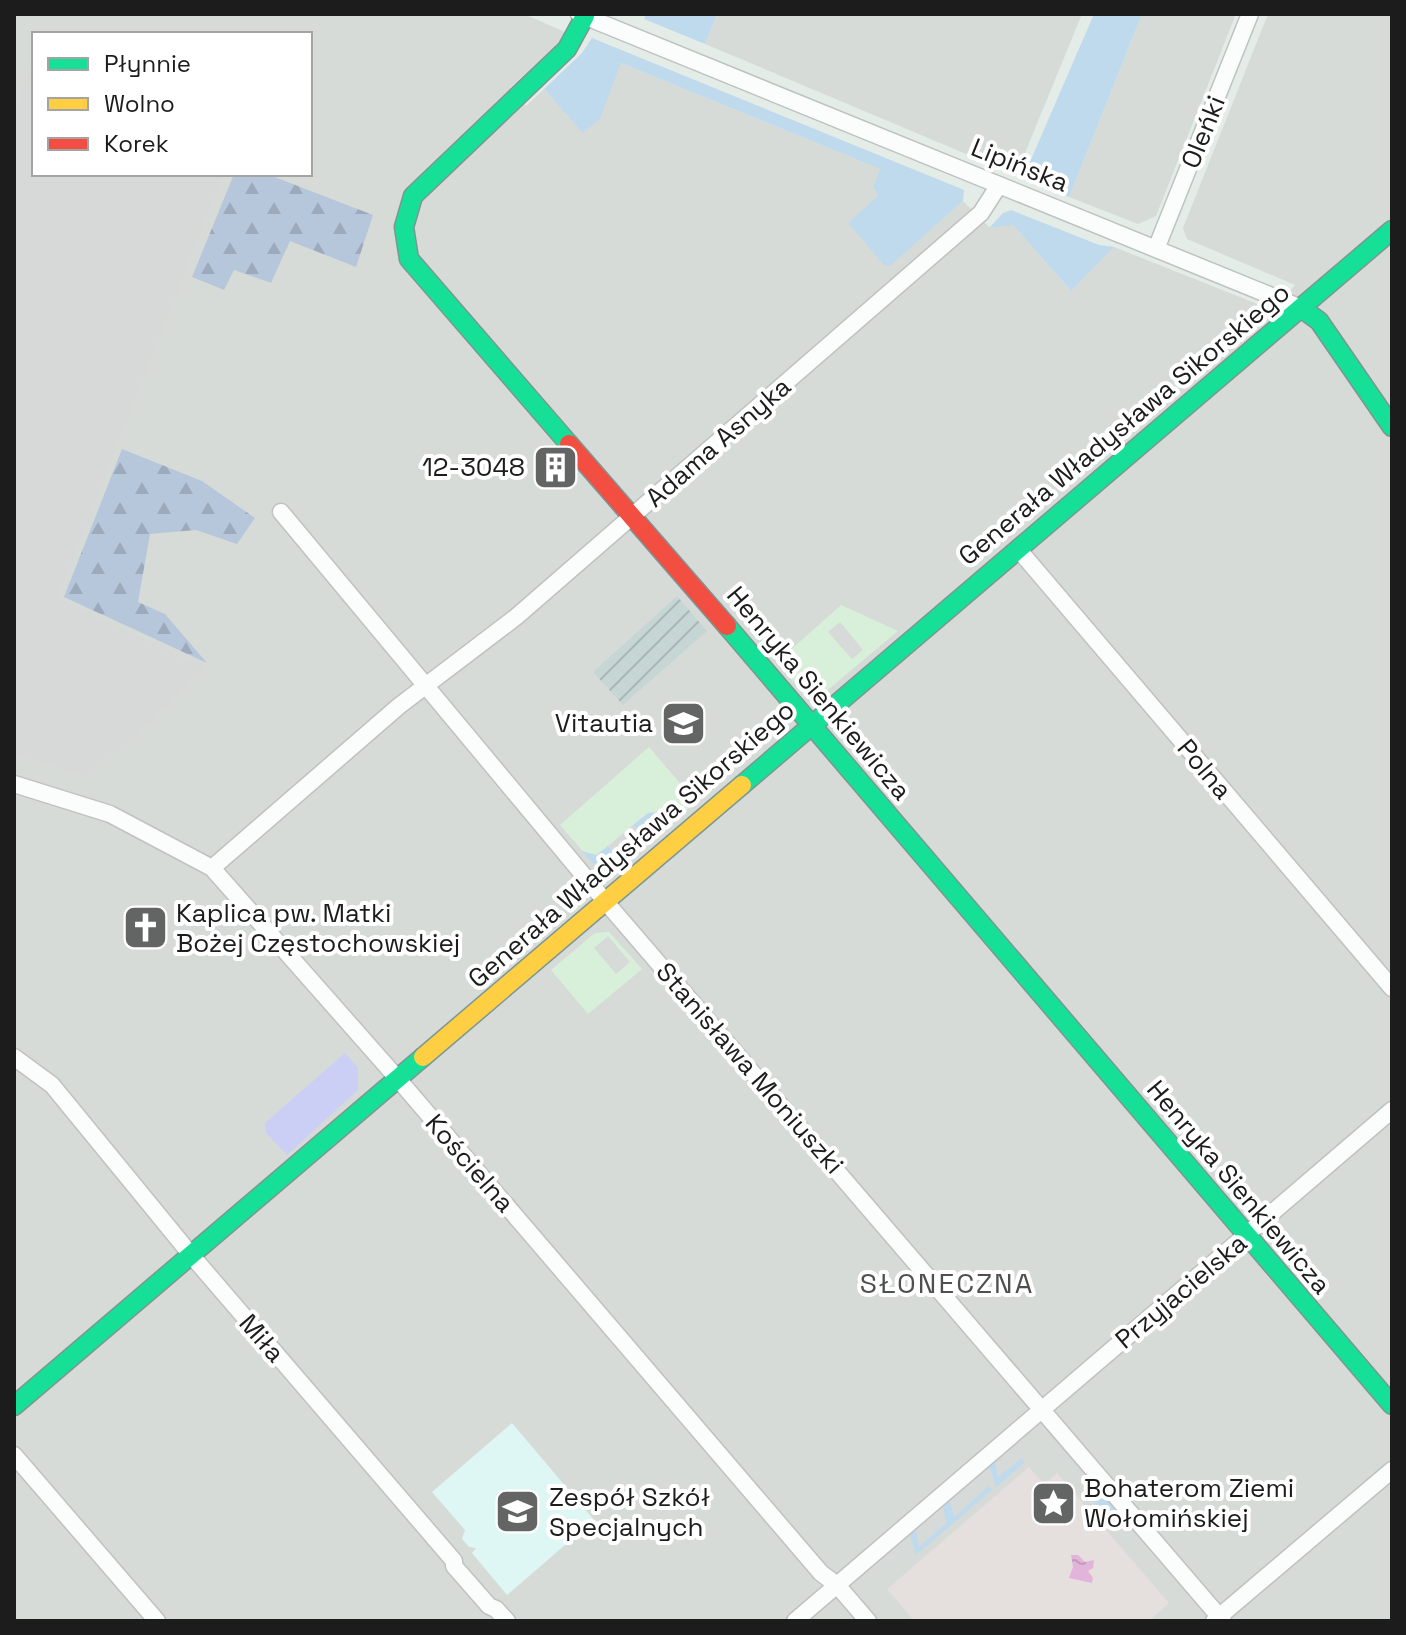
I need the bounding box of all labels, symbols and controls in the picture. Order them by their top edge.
legend [32,32,312,176]
text: Płynnie [104,48,191,79]
text: Wolno [104,88,175,119]
street label: Oleńki [1173,91,1233,173]
text: Korek [104,128,169,159]
street label: Lipińska [966,130,1074,200]
street label: Generała Władysława Sikorskiego [951,275,1297,573]
street label: Adama Asnyka [638,369,798,515]
building icon: 12-3048 [532,443,580,491]
place label: 12-3048 [422,450,525,484]
street label: Henryka Sienkiewicza [719,579,919,807]
street label: Generała Władysława Sikorskiego [461,693,801,995]
school or university icon: Vitautia [660,699,708,747]
place label: Vitautia [555,706,653,740]
street label: Polna [1170,732,1240,806]
place label: Kaplica pw. Matki Bożej Częstochowskiej [176,896,460,960]
church icon: Kaplica pw. Matki Bożej Częstochowskiej [121,904,169,952]
street label: Stanisława Moniuszki [649,955,851,1181]
street label: Henryka Sienkiewicza [1139,1073,1339,1301]
street label: Kościelna [418,1107,522,1219]
street label: Przyjacielska [1108,1226,1254,1356]
district label: SŁONECZNA [860,1265,1034,1301]
street label: Miła [232,1307,292,1369]
place label: Bohaterom Ziemi Wołomińskiej [1084,1471,1294,1535]
place icon: Bohaterom Ziemi Wołomińskiej [1029,1479,1077,1527]
place label: Zespół Szkół Specjalnych [549,1480,710,1544]
school or university icon: Zespół Szkół Specjalnych [494,1488,542,1536]

